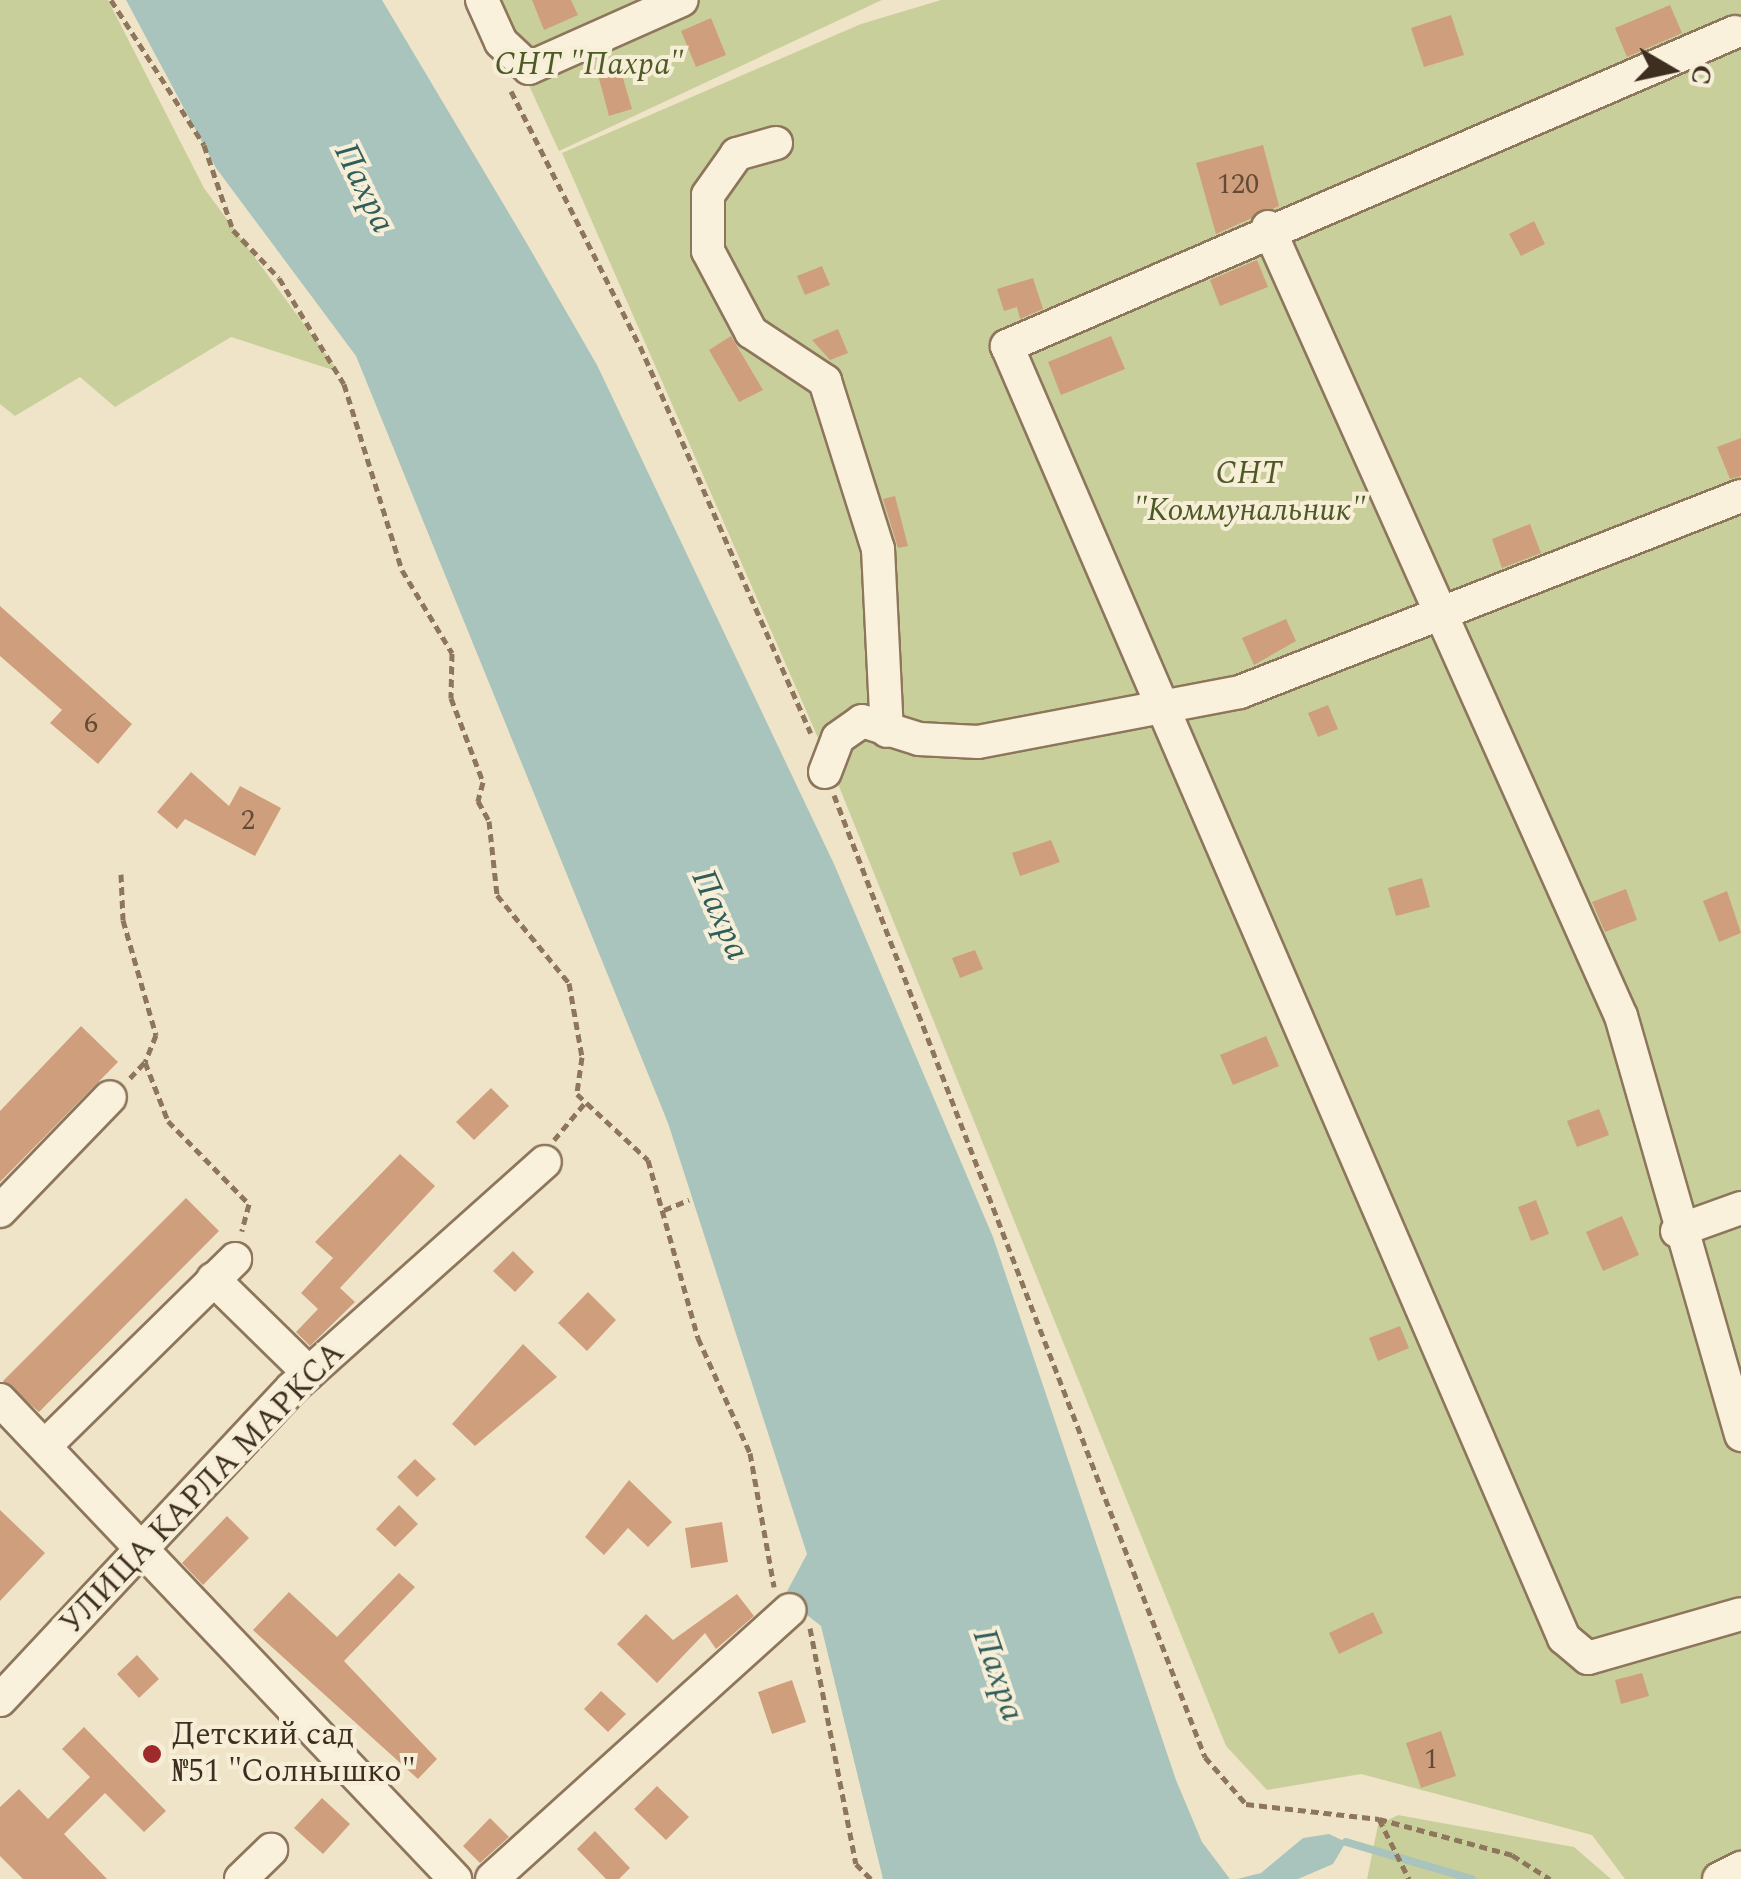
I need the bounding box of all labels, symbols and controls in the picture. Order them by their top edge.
north arrow [1621,20,1721,120]
park label: СНТ "Пахра" [495,46,683,84]
text: С [1678,62,1724,88]
water label: Пахра [324,136,404,240]
house number: 120 [1217,168,1259,202]
park label: СНТ "Коммунальник" [1133,456,1365,531]
house number: 6 [84,707,98,741]
house number: 2 [241,804,255,838]
water label: Пахра [681,863,759,967]
street label: УЛИЦА КАРЛА МАРКСА [53,1334,353,1644]
water label: Пахра [963,1623,1033,1727]
place label: Детский сад №51 "Солнышко" [172,1717,416,1792]
marker: Детский сад №51 "Солнышко" [141,1743,163,1765]
house number: 1 [1424,1743,1438,1777]

